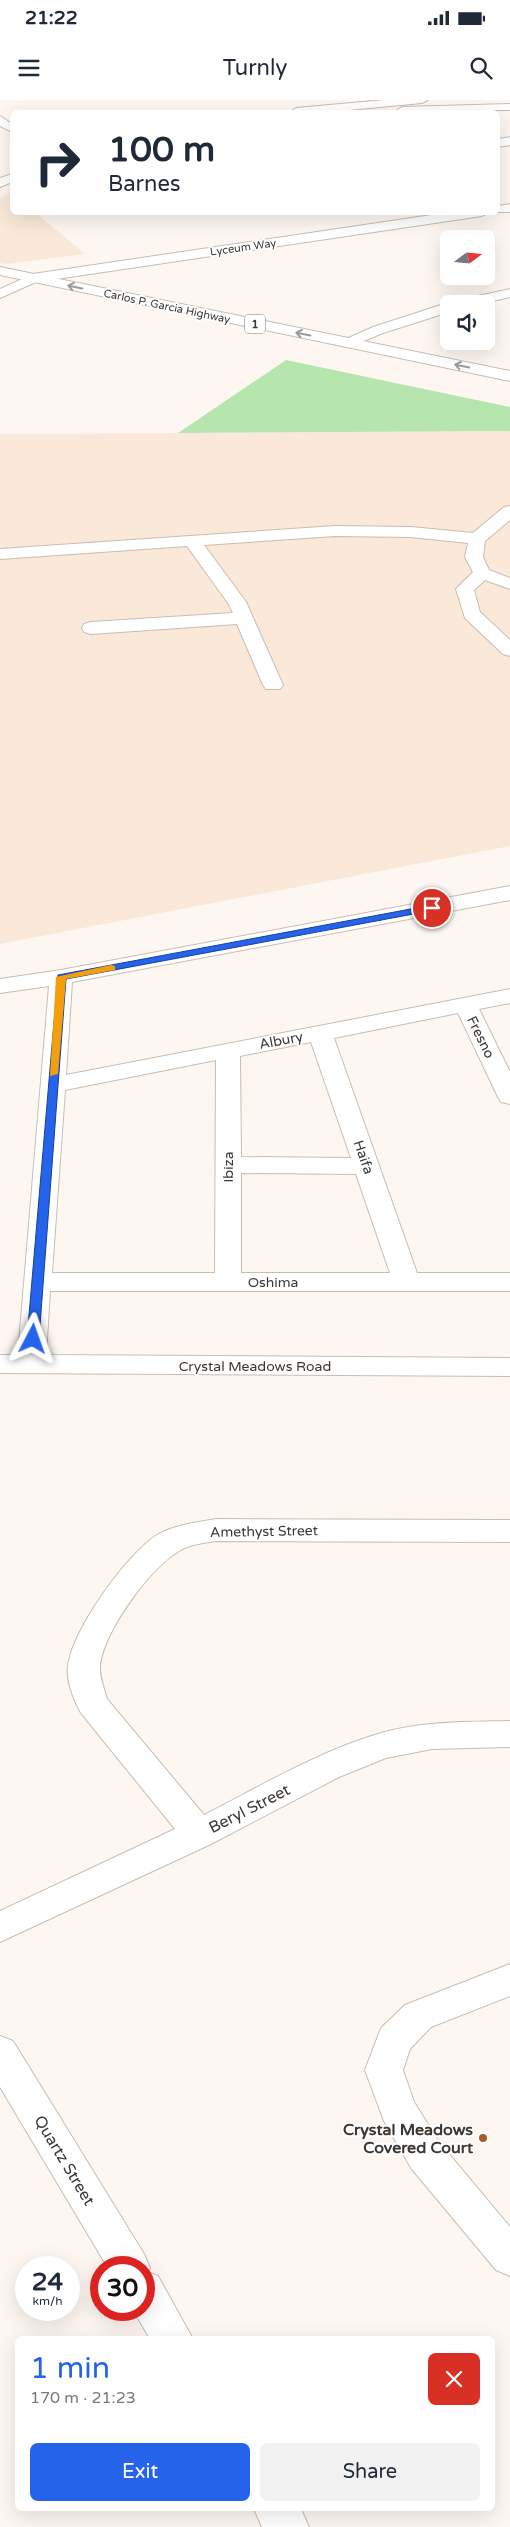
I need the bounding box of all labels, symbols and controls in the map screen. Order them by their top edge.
text: 21:22 [25,7,78,29]
icon: menu [15,54,43,82]
icon: search [467,54,495,82]
text: Turnly [223,55,287,81]
text: 100 m [108,129,215,171]
icon: right [25,130,90,195]
text: Barnes [108,171,180,197]
north arrow [440,230,495,285]
map controls [440,230,495,350]
street label: Lyceum Way [209,236,277,259]
one-way arrow [68,281,84,291]
street label: Carlos P. Garcia Highway [102,287,232,326]
button: sound [440,295,495,350]
road number: 1 [245,314,265,333]
one-way arrow [295,329,311,338]
one-way arrow [455,361,471,371]
pin [411,887,453,929]
icon: arrive [418,894,446,922]
street label: Fresno [463,1013,498,1061]
street label: Albury [258,1028,305,1053]
street label: Haifa [350,1138,377,1176]
street label: Ibiza [220,1151,237,1183]
street label: Oshima [248,1274,298,1291]
position arrow [6,1312,58,1364]
street label: Crystal Meadows Road [179,1358,331,1375]
street label: Amethyst Street [210,1522,319,1541]
street label: Beryl Street [205,1780,293,1838]
street label: Quartz Street [29,2112,99,2209]
place label: Crystal Meadows Covered Court [343,2120,474,2158]
marker: Crystal Meadows Covered Court [477,2132,489,2144]
speed limit sign: 30 [90,2256,155,2321]
text: 24 [32,2267,63,2297]
text: km/h [32,2294,63,2308]
text: 1 min [30,2350,110,2387]
button: close [428,2353,480,2405]
text: 170 m · 21:23 [30,2388,136,2408]
button: Exit [30,2443,250,2501]
button: Share [260,2443,480,2501]

